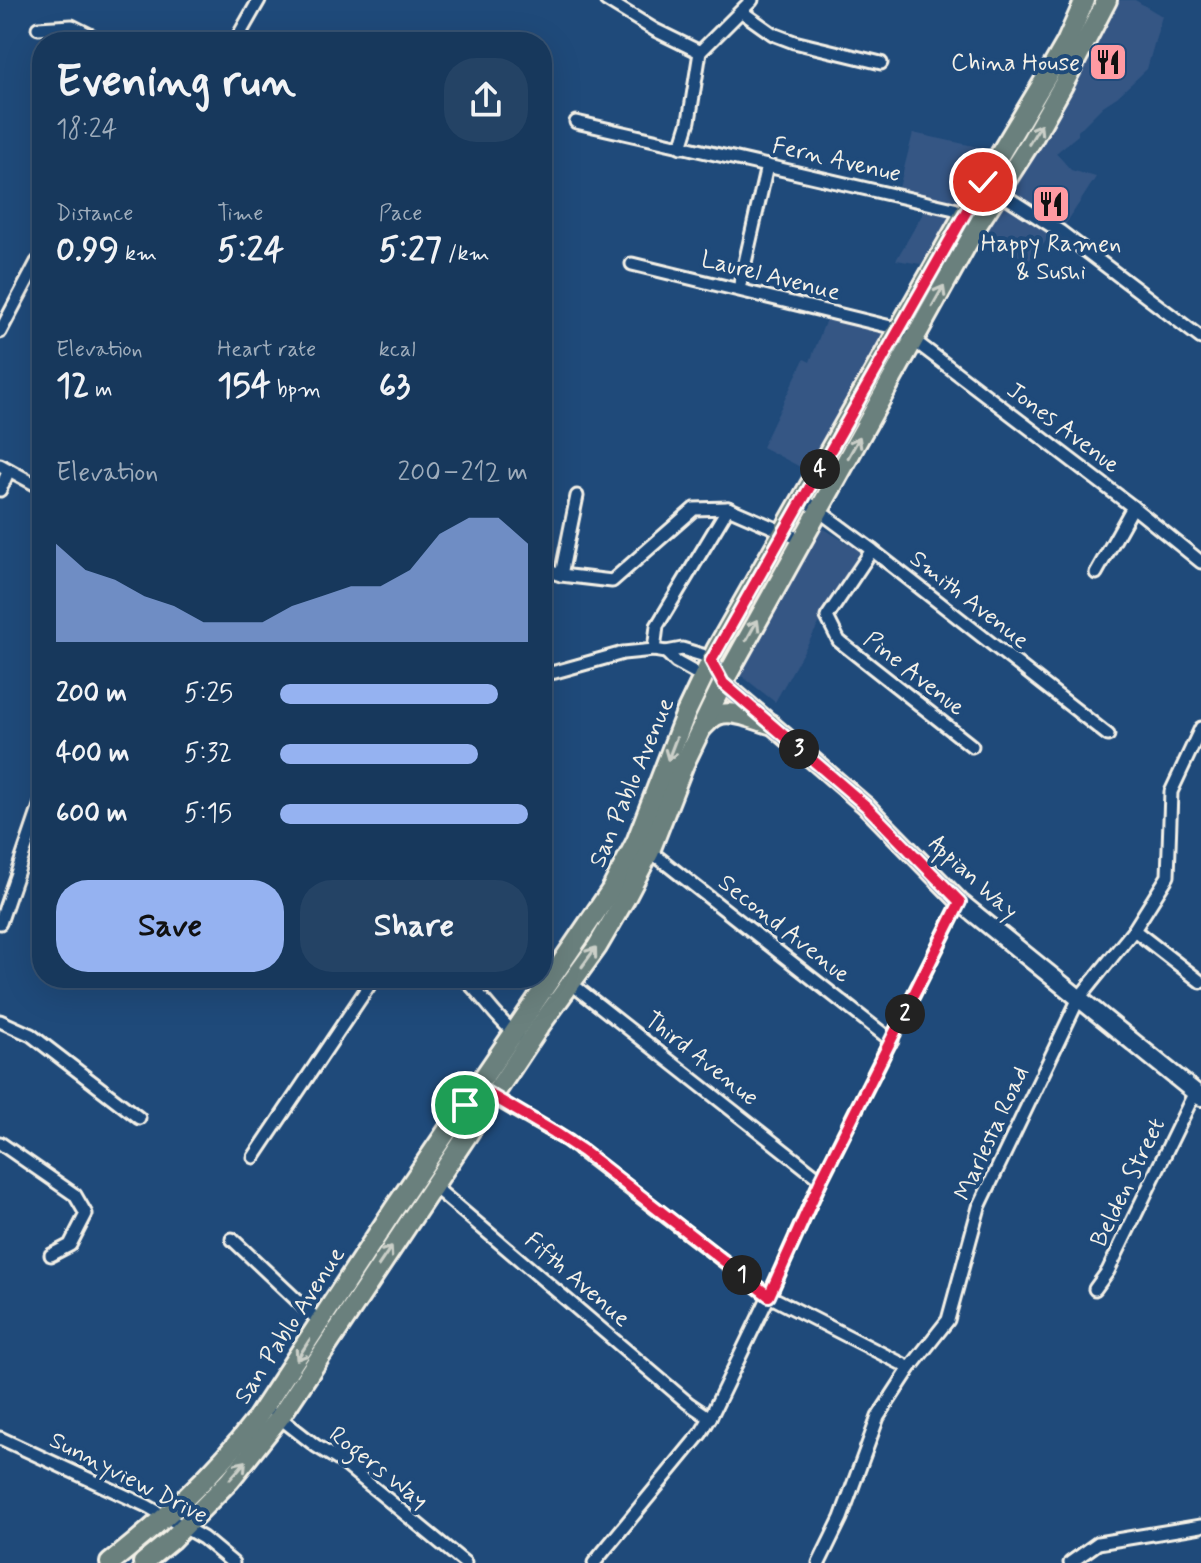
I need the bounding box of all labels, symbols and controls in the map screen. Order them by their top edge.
restaurant icon: China House [1087,41,1129,83]
place label: China House [951,48,1080,79]
text: Evening run [56,54,296,112]
button: share [444,58,528,142]
text: 18:24 [56,113,117,147]
one-way arrow [1027,123,1043,146]
street label: Fern Avenue [769,131,904,190]
pin [949,148,1017,216]
icon: check [961,160,1005,204]
restaurant icon: Happy Ramen & Sushi [1030,183,1072,225]
text: Distance [56,200,133,228]
text: Time [217,200,263,228]
text: Pace [379,200,422,228]
text: 0.99 [56,228,119,273]
text: 5:24 [217,228,284,273]
text: 5:27 [379,228,442,273]
place label: Happy Ramen & Sushi [981,229,1121,288]
text: km [119,240,157,268]
text: /km [442,240,490,268]
street label: Laurel Avenue [698,244,844,309]
one-way arrow [930,285,946,308]
text: Elevation [56,336,143,364]
text: Heart rate [217,336,316,364]
text: kcal [379,336,416,364]
text: 12 [56,364,89,409]
text: 154 [217,364,271,409]
text: 63 [379,364,410,409]
street label: Jones Avenue [1000,375,1126,481]
text: m [89,376,113,404]
text: bpm [271,376,321,404]
one-way arrow [846,436,862,459]
pin: 4 [800,449,840,489]
text: 4 [814,455,826,483]
text: Elevation [56,456,158,490]
text: 200–212 m [398,456,528,490]
street label: Smith Avenue [903,544,1035,657]
one-way arrow [744,619,760,642]
street label: Pine Avenue [857,625,971,724]
text: 200 m [56,677,127,711]
text: 5:25 [184,677,233,711]
street label: San Pablo Avenue [583,693,682,872]
pin: 3 [779,729,819,769]
text: 3 [794,735,804,763]
one-way arrow [664,736,678,761]
text: 400 m [56,737,129,771]
text: 5:32 [184,737,232,771]
text: 600 m [56,797,128,831]
text: 5:15 [184,797,232,831]
street label: Appian Way [920,829,1024,929]
street label: Second Avenue [712,868,857,991]
button: Save [56,880,284,972]
button: Share [300,880,528,972]
one-way arrow [581,947,598,968]
pin: 2 [885,994,925,1034]
text: 2 [900,1000,910,1028]
street label: Third Avenue [638,1005,765,1114]
street label: Marlesta Road [948,1061,1037,1206]
pin [431,1071,499,1139]
icon: arrive [443,1083,487,1127]
street label: Belden Street [1084,1113,1173,1252]
street label: Fifth Avenue [518,1226,637,1335]
street label: San Pablo Avenue [228,1241,353,1410]
one-way arrow [377,1246,394,1268]
pin: 1 [722,1255,762,1295]
text: 1 [737,1261,747,1289]
one-way arrow [294,1338,311,1360]
street label: Rogers Way [320,1420,434,1519]
street label: Sunnyview Drive [44,1425,213,1532]
one-way arrow [229,1461,247,1481]

